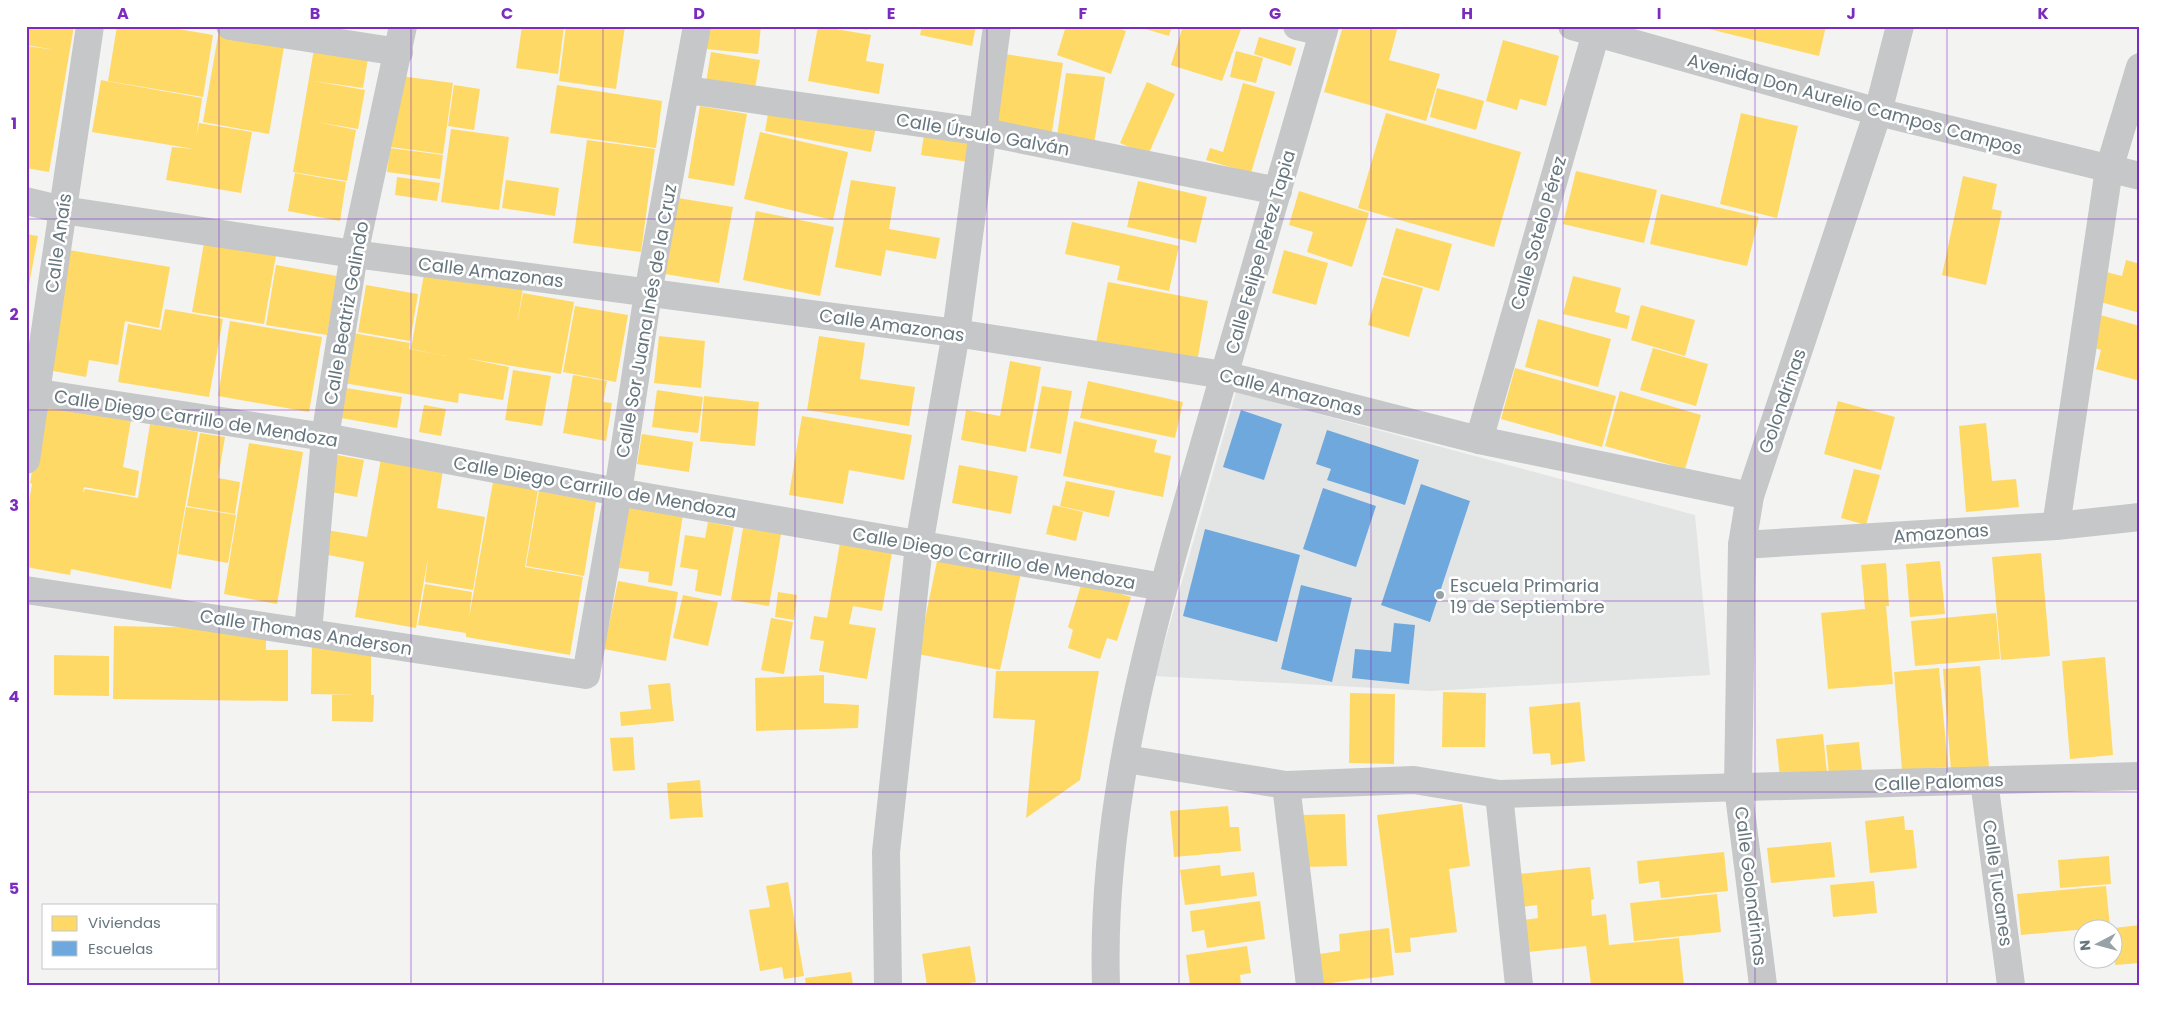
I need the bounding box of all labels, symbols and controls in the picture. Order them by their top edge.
text: A [117,2,129,25]
text: B [310,2,320,25]
text: C [501,2,513,25]
text: D [693,2,705,25]
text: E [887,2,895,25]
text: F [1079,2,1088,25]
text: G [1269,2,1281,25]
text: H [1461,2,1473,25]
text: I [1657,2,1661,25]
text: J [1846,2,1856,25]
text: K [2037,2,2049,25]
street label: Avenida Don Aurelio Campos Campos [1685,47,2025,161]
street label: Calle Úrsulo Galván [894,106,1072,162]
text: 1 [11,112,17,135]
street label: Calle Felipe Pérez Tapia [1219,147,1301,357]
street label: Calle Sotelo Pérez [1504,153,1572,313]
street label: Calle Sor Juana Inés de la Cruz [610,182,682,460]
street label: Calle Anaís [39,191,77,295]
street label: Calle Beatriz Galindo [318,219,374,407]
street label: Calle Amazonas [417,251,565,293]
street label: Calle Amazonas [818,302,966,348]
text: 2 [9,303,19,326]
street label: Golondrinas [1752,345,1812,457]
street label: Calle Amazonas [1217,362,1365,422]
street label: Calle Diego Carrillo de Mendoza [52,383,340,453]
street label: Calle Diego Carrillo de Mendoza [451,450,739,524]
text: 3 [9,494,19,517]
street label: Amazonas [1892,517,1990,549]
street label: Calle Diego Carrillo de Mendoza [850,521,1138,595]
place label: Escuela Primaria 19 de Septiembre [1450,573,1605,619]
marker: Escuela Primaria 19 de Septiembre [1434,589,1446,601]
street label: Calle Thomas Anderson [198,603,414,661]
text: 4 [9,685,20,708]
street label: Calle Palomas [1874,767,2004,797]
street label: Calle Golondrinas [1729,805,1773,967]
street label: Calle Tucanes [1977,818,2019,948]
text: 5 [9,877,19,900]
legend [42,904,218,968]
text: Viviendas [88,912,161,933]
north arrow [2074,918,2124,968]
text: Escuelas [88,938,153,959]
text: N [2075,939,2096,952]

